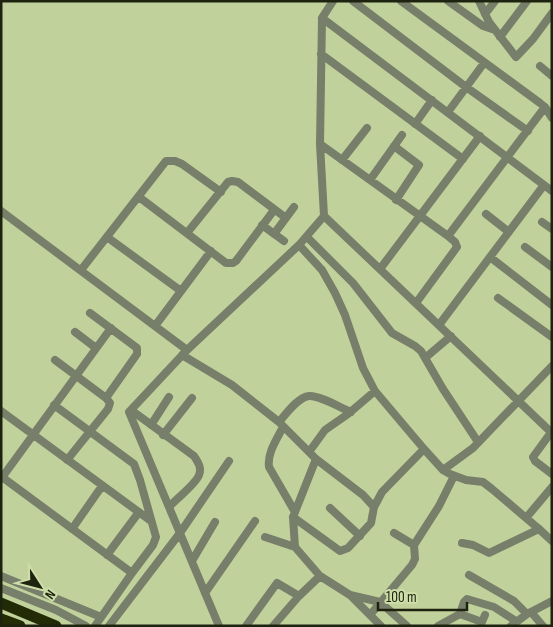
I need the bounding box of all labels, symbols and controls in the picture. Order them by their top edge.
north arrow [15,562,65,612]
scale bar [378,580,467,612]
text: N [41,586,59,602]
text: 100 m [386,588,417,607]

